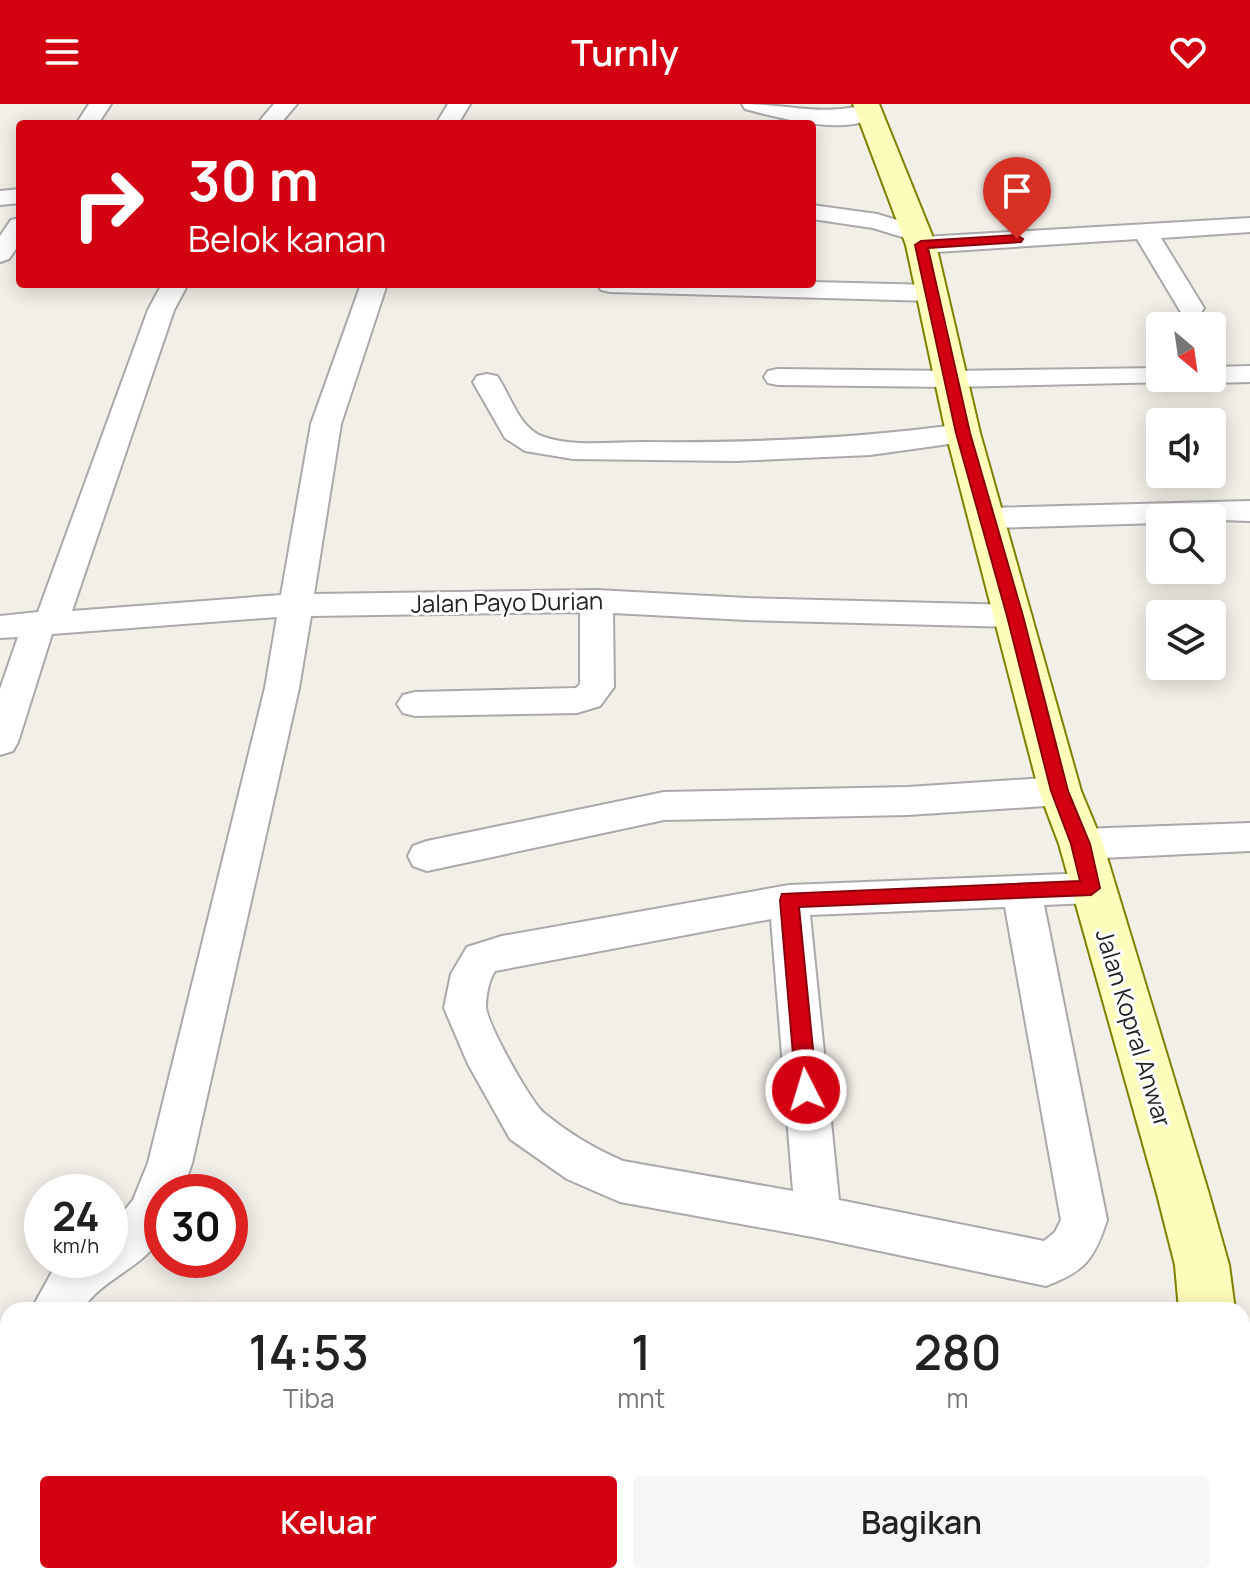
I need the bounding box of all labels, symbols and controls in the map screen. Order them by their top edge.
text: Turnly [571,28,679,77]
icon: menu [40,30,84,74]
icon: heart [1166,30,1210,74]
text: 30 m [188,141,319,218]
icon: right [56,152,160,256]
pin [983,157,1051,239]
icon: arrive [995,169,1039,213]
text: Belok kanan [188,214,387,263]
north arrow [1146,312,1226,392]
map controls [1146,312,1226,680]
button: sound [1146,408,1226,488]
button: search [1146,504,1226,584]
street label: Jalan Payo Durian [411,583,603,620]
button: layers [1146,600,1226,680]
street label: Jalan Kopral Anwar [1089,925,1180,1131]
position arrow [764,1048,848,1132]
speed limit sign: 30 [144,1174,248,1278]
text: 24 [52,1188,100,1243]
text: km/h [53,1232,99,1259]
text: 14:53 [248,1319,369,1384]
text: 1 [631,1319,651,1384]
text: 280 [914,1319,1002,1384]
text: Tiba [283,1380,334,1416]
text: mnt [617,1380,665,1416]
text: m [947,1380,969,1416]
button: Keluar [40,1476,617,1568]
button: Bagikan [633,1476,1210,1568]

